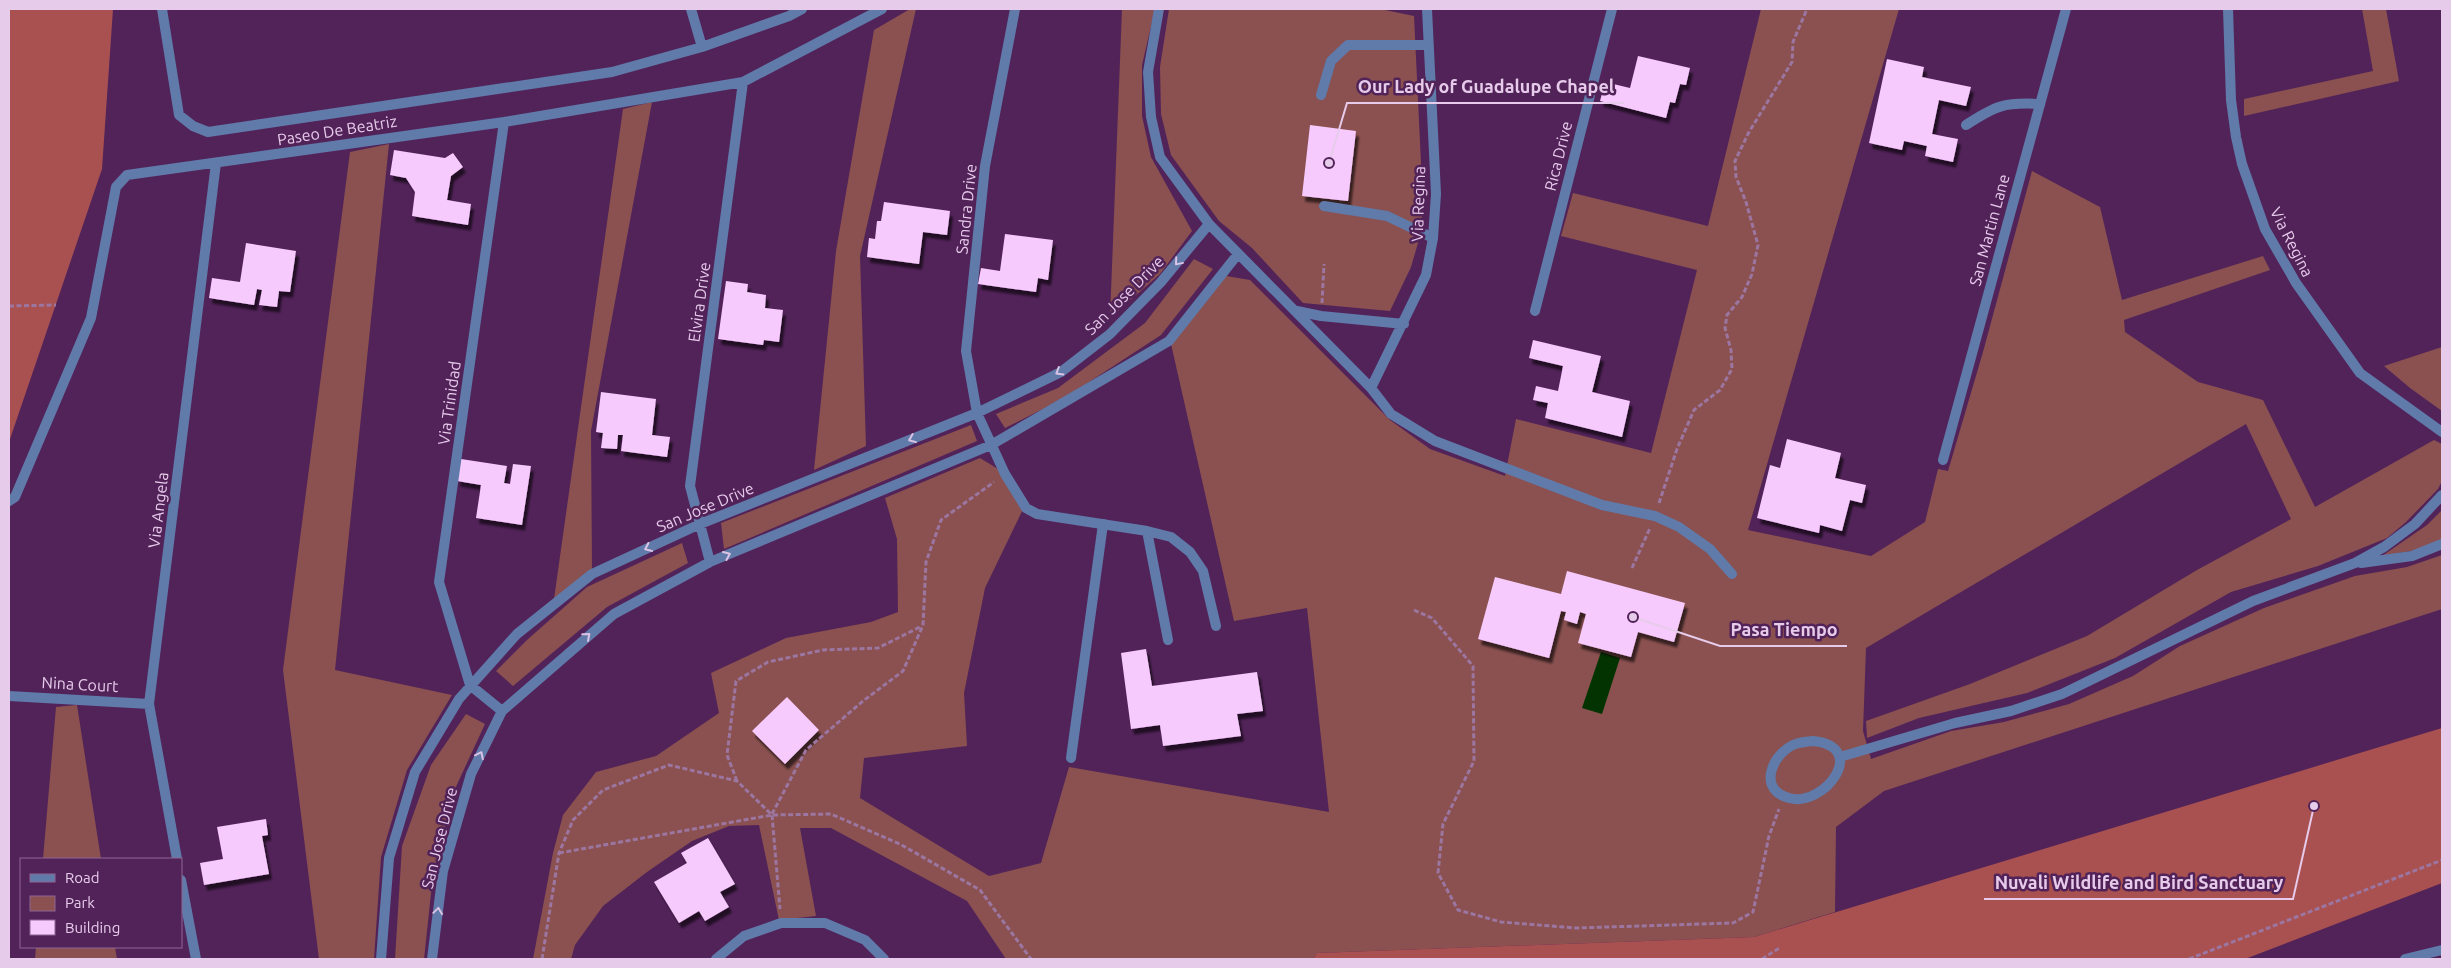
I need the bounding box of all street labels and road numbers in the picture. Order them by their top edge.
street label: Paseo De Beatriz [276,112,398,148]
street label: Rica Drive [1541,119,1575,193]
street label: Sandra Drive [952,163,980,255]
street label: Via Regina [1408,166,1428,242]
street label: San Martin Lane [1965,172,2013,288]
street label: Via Regina [2267,204,2317,280]
street label: San Jose Drive [1081,252,1167,338]
street label: Elvira Drive [684,261,714,343]
street label: Via Trinidad [434,360,464,446]
street label: Via Angela [144,471,172,549]
street label: San Jose Drive [654,478,756,536]
street label: Nina Court [41,673,120,695]
street label: San Jose Drive [418,785,460,891]

